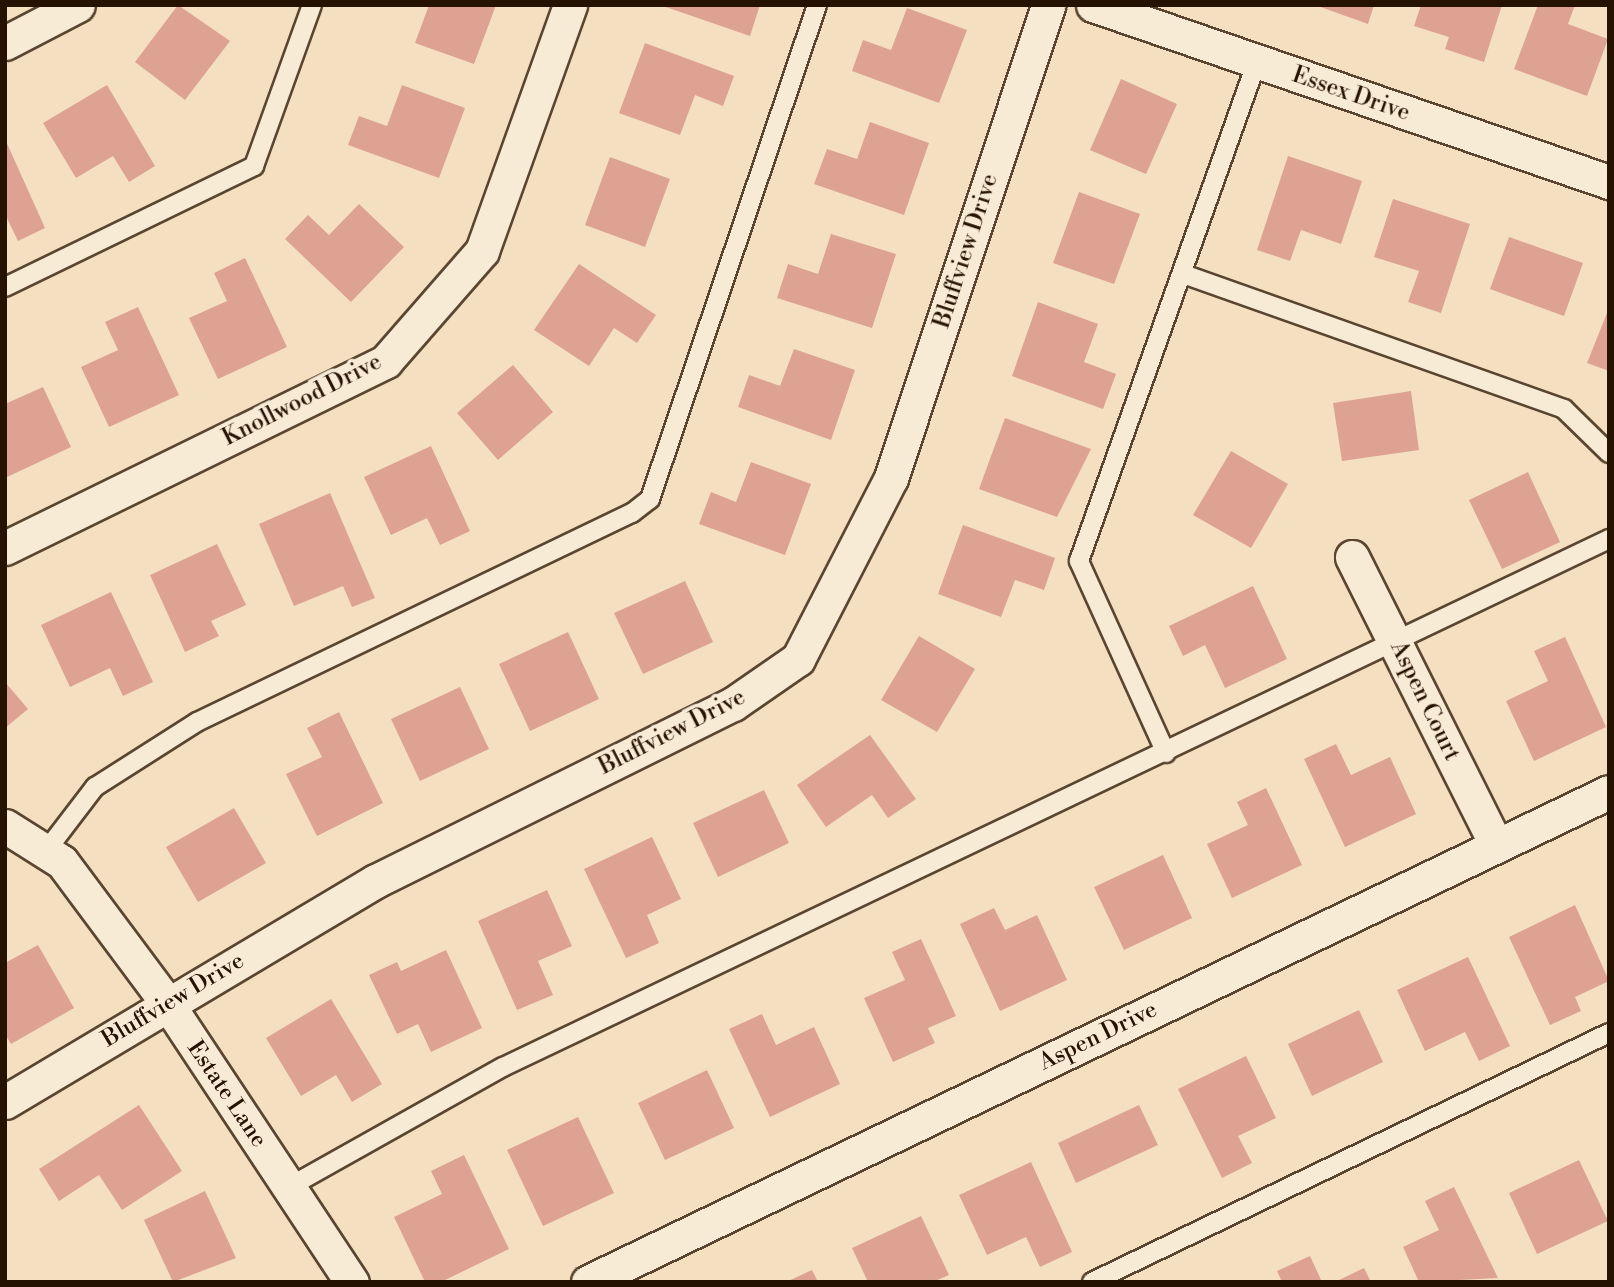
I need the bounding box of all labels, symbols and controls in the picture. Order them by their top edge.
street label: Essex Drive [1289,61,1413,127]
street label: Bluffview Drive [928,170,1004,332]
street label: Knollwood Drive [218,348,386,452]
street label: Aspen Court [1384,637,1466,765]
street label: Bluffview Drive [594,683,750,781]
street label: Bluffview Drive [97,947,249,1053]
street label: Aspen Drive [1035,996,1161,1076]
street label: Estate Lane [181,1035,273,1153]

